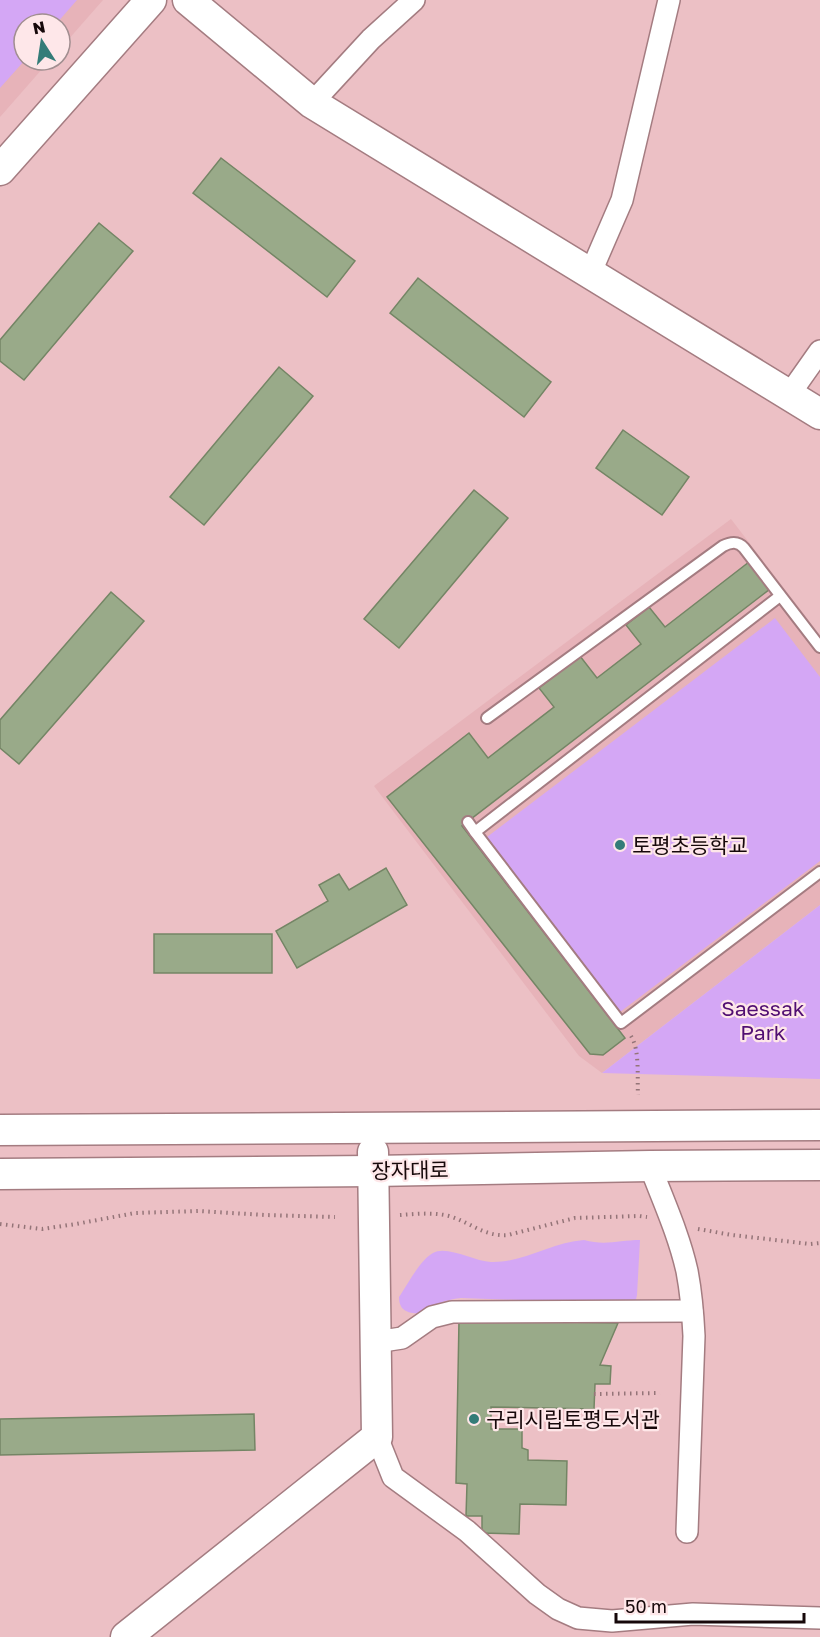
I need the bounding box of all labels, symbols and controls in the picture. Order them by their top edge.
north arrow [12,12,72,72]
text: N [31,16,47,38]
place label: 토평초등학교 [632,832,748,858]
marker: 토평초등학교 [613,838,627,852]
park label: Saessak Park [721,995,805,1045]
street label: 장자대로 [371,1156,449,1184]
place label: 구리시립토평도서관 [486,1406,660,1432]
marker: 구리시립토평도서관 [467,1412,481,1426]
scale bar [616,1586,804,1624]
text: 50 m [625,1595,667,1617]

